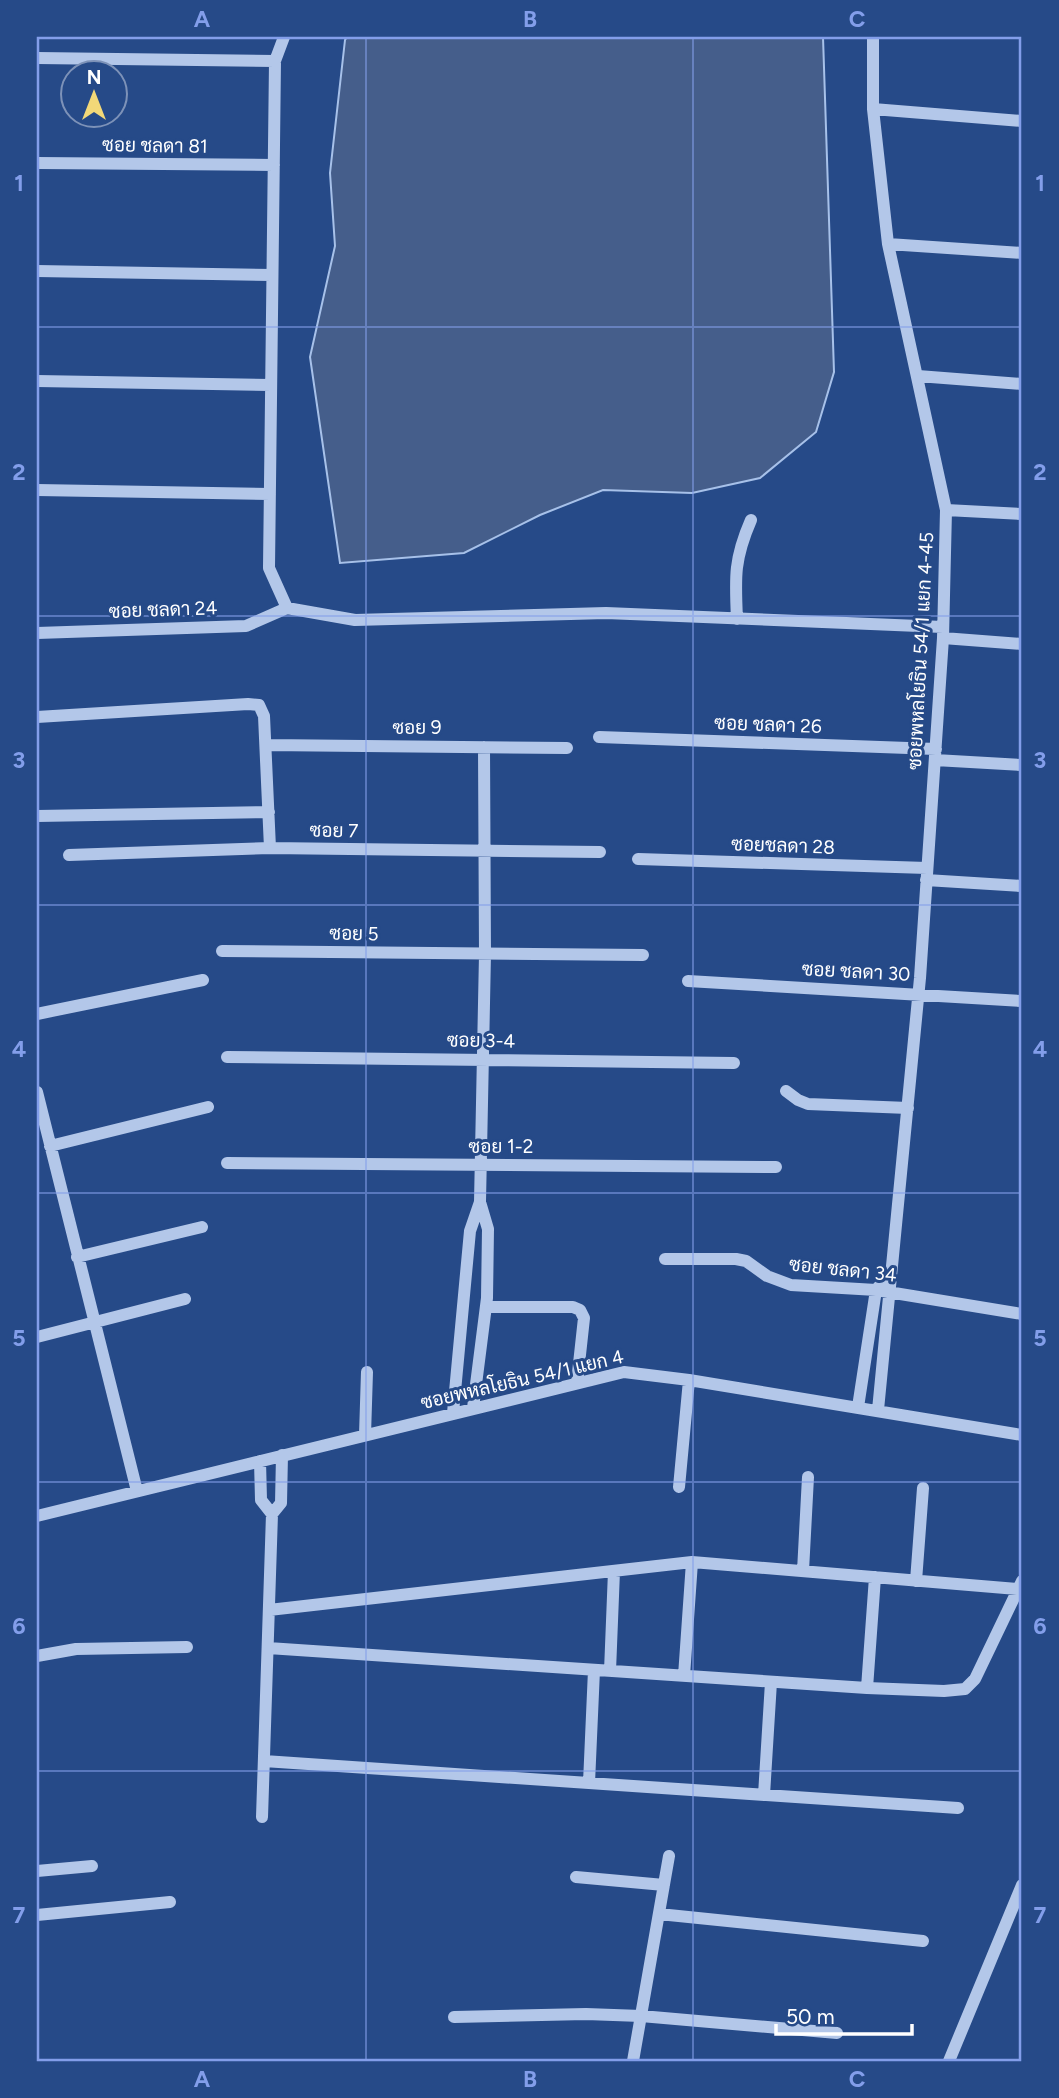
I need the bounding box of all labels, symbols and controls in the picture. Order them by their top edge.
text: A [194,5,211,33]
text: B [523,5,537,33]
text: C [849,5,866,33]
north arrow [60,60,130,130]
text: N [87,66,101,89]
street label: ซอย ชลดา 81 [102,133,208,158]
text: 1 [14,169,24,197]
text: 1 [1035,169,1045,197]
text: 2 [12,458,26,486]
text: 2 [1033,458,1047,486]
street label: ซอยพหลโยธิน 54/1 แยก 4-45 [902,531,938,771]
street label: ซอย ชลดา 24 [108,596,218,623]
street label: ซอย ชลดา 26 [714,711,822,738]
street label: ซอย 9 [392,716,442,739]
text: 3 [13,746,25,774]
text: 3 [1034,746,1046,774]
street label: ซอย 7 [309,819,359,842]
street label: ซอยชลดา 28 [731,832,835,859]
street label: ซอย 5 [329,922,379,945]
street label: ซอย ชลดา 30 [801,957,911,986]
street label: ซอย 3-4 [447,1028,516,1053]
text: 4 [12,1035,26,1063]
text: 4 [1033,1035,1047,1063]
street label: ซอย 1-2 [469,1135,533,1158]
street label: ซอย ชลดา 34 [788,1252,898,1287]
text: 5 [12,1324,26,1352]
text: 5 [1033,1324,1047,1352]
street label: ซอยพหลโยธิน 54/1 แยก 4 [418,1344,626,1414]
text: 6 [12,1612,26,1640]
text: 6 [1033,1612,1047,1640]
text: 7 [13,1901,26,1929]
text: 7 [1034,1901,1047,1929]
scale bar [776,1993,912,2037]
text: 50 m [786,2004,835,2029]
text: A [194,2065,211,2093]
text: B [523,2065,537,2093]
text: C [849,2065,866,2093]

